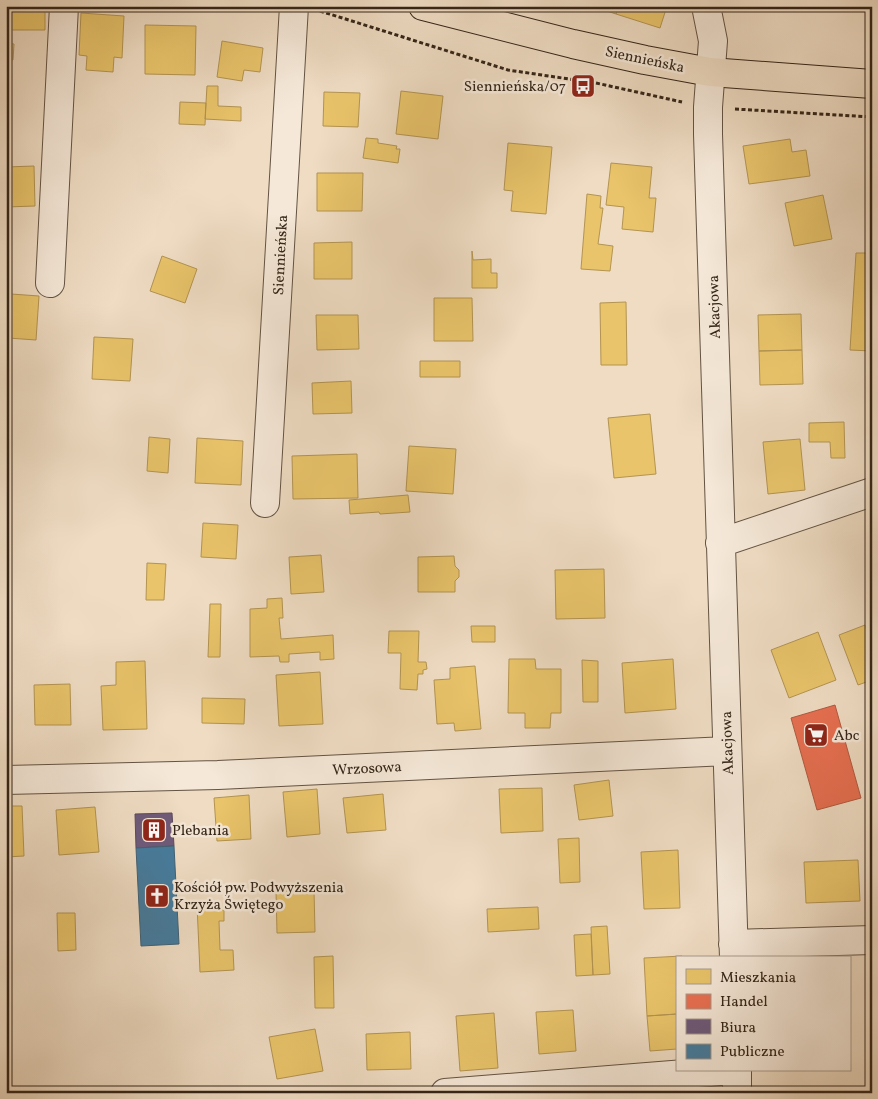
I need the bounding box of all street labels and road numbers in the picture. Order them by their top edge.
street label: Siennieńska [603,42,686,79]
street label: Siennieńska [269,214,294,296]
street label: Akacjowa [704,275,727,339]
street label: Akacjowa [717,711,740,775]
street label: Wrzosowa [332,757,402,782]

